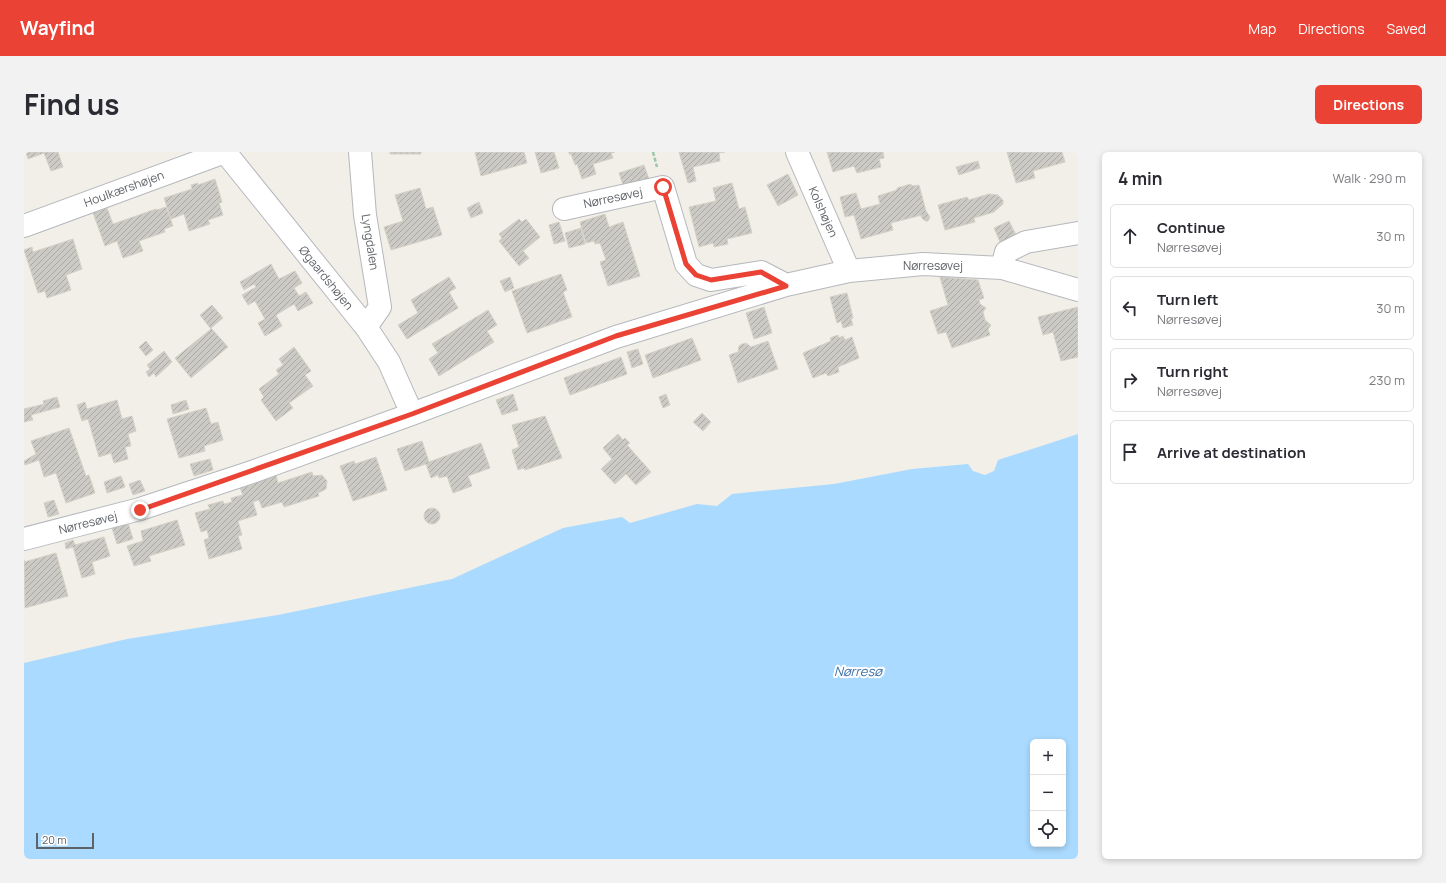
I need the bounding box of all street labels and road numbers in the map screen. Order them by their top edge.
street label: Houlkærshøjen [81,166,166,211]
street label: Nørresøvej [582,183,644,212]
street label: Kolshøjen [805,184,842,240]
street label: Lyngdalen [358,213,383,271]
street label: Øgaardshøjen [295,242,358,313]
street label: Nørresøvej [903,257,963,274]
street label: Nørresøvej [57,507,119,538]

